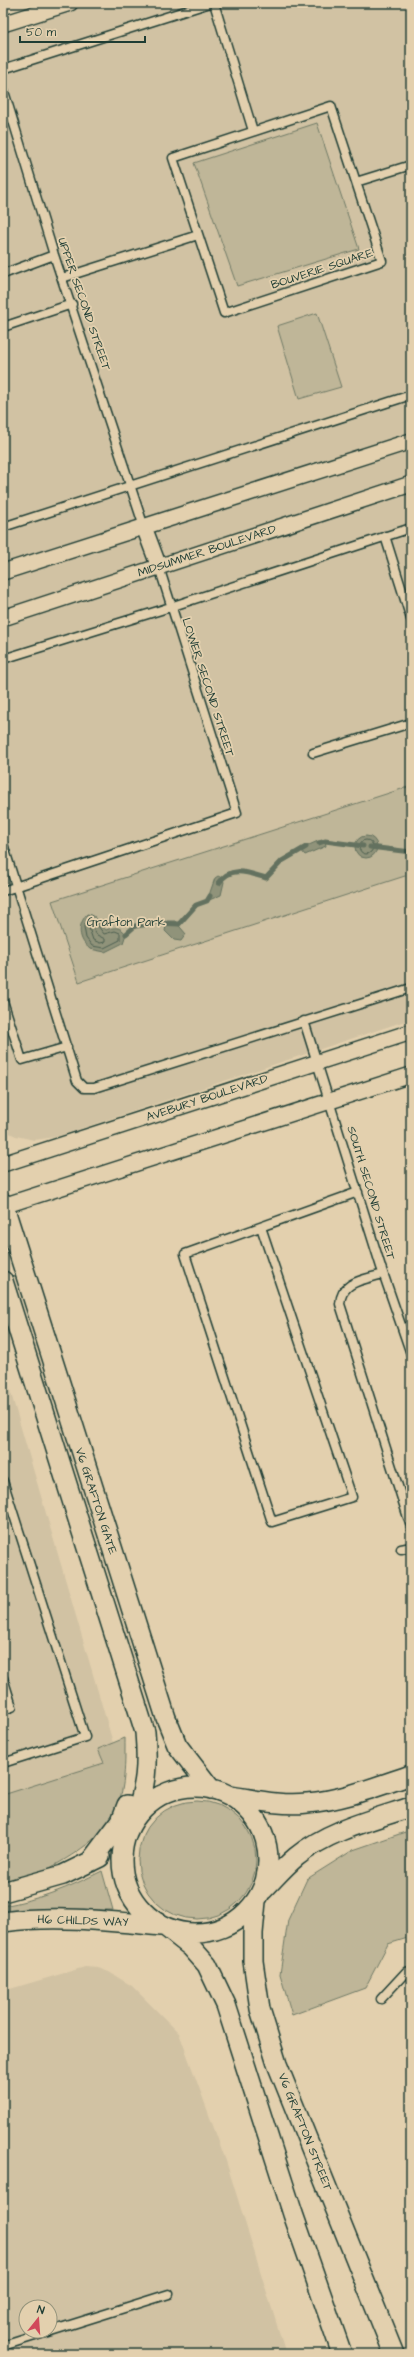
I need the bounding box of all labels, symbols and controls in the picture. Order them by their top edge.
scale bar [20,18,145,44]
text: 50 m [26,24,57,41]
street label: UPPER SECOND STREET [53,235,115,373]
street label: BOUVERIE SQUARE [269,244,375,294]
street label: MIDSUMMER BOULEVARD [136,521,279,581]
street label: LOWER SECOND STREET [178,615,239,759]
park label: Grafton Park [87,914,166,931]
street label: AVEBURY BOULEVARD [144,1070,271,1126]
street label: SOUTH SECOND STREET [343,1124,400,1262]
street label: V6 GRAFTON GATE [71,1446,121,1556]
street label: H6 CHILDS WAY [37,1911,129,1931]
street label: V6 GRAFTON STREET [274,2070,337,2194]
north arrow [18,2299,58,2339]
text: N [35,2302,46,2318]

